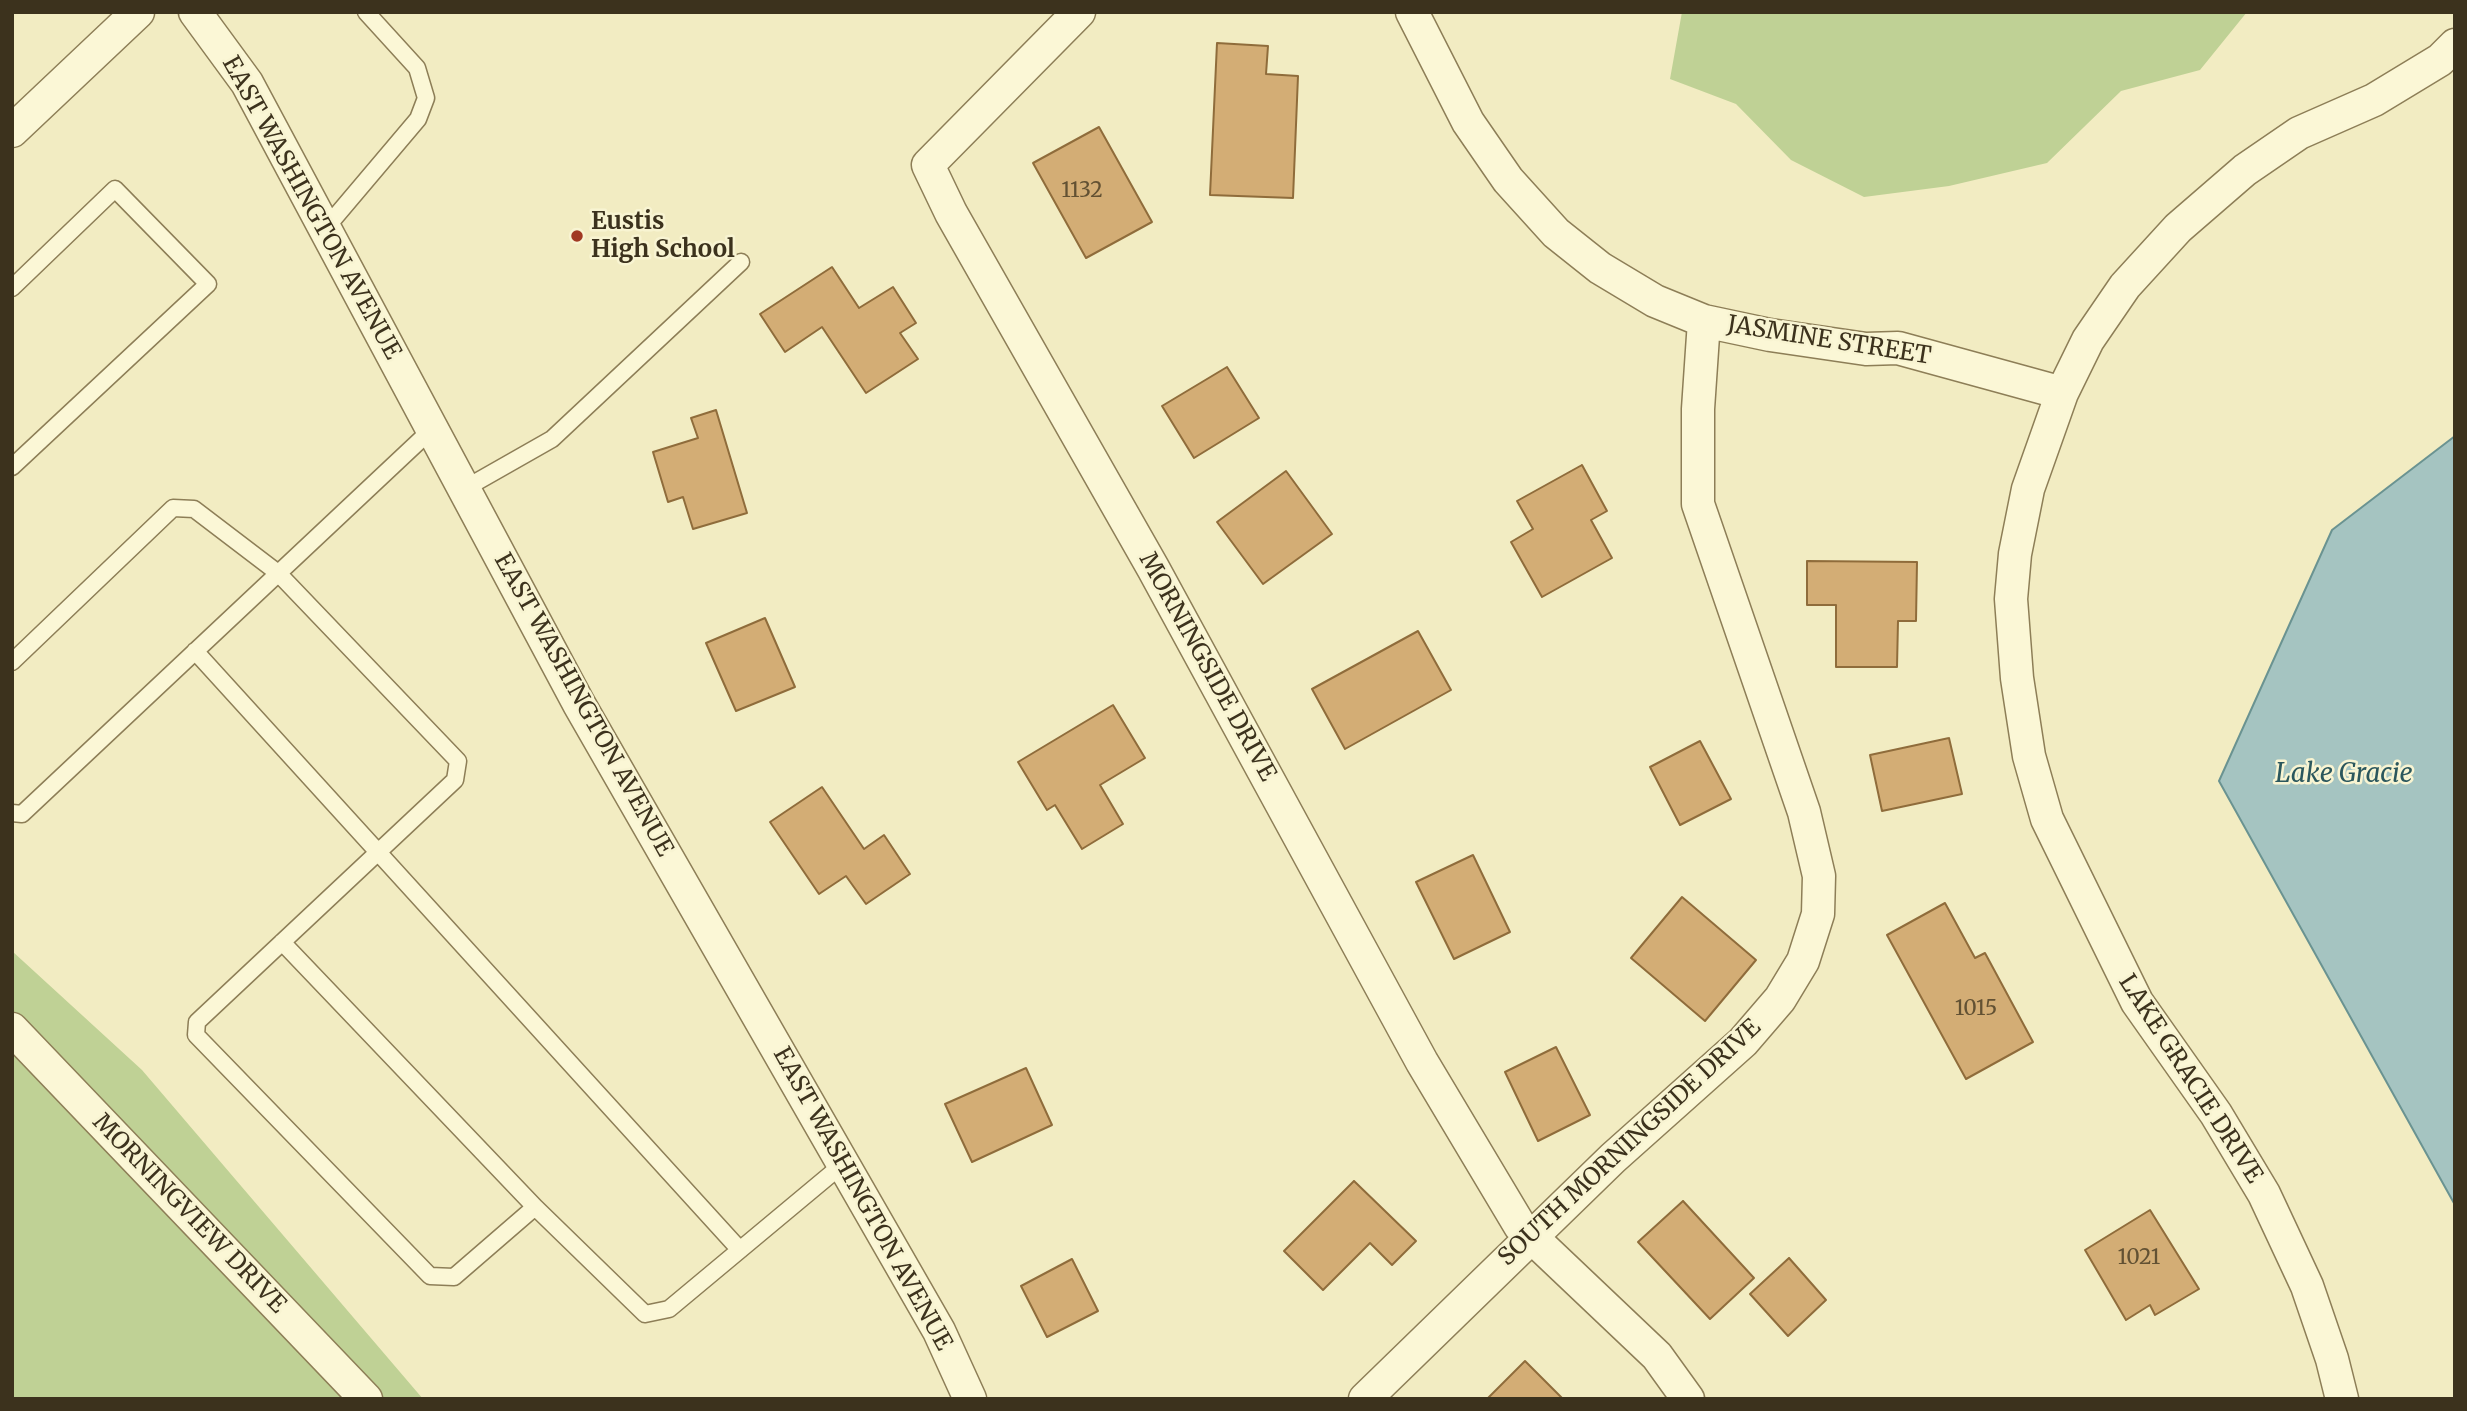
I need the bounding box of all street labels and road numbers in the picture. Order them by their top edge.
street label: EAST WASHINGTON AVENUE [215,51,407,365]
street label: JASMINE STREET [1725,311,1933,371]
street label: EAST WASHINGTON AVENUE [487,548,679,862]
street label: MORNINGSIDE DRIVE [1132,548,1282,786]
street label: LAKE GRACIE DRIVE [2112,969,2268,1189]
street label: SOUTH MORNINGSIDE DRIVE [1493,1014,1767,1272]
street label: EAST WASHINGTON AVENUE [766,1042,958,1356]
street label: MORNINGVIEW DRIVE [86,1108,292,1320]

